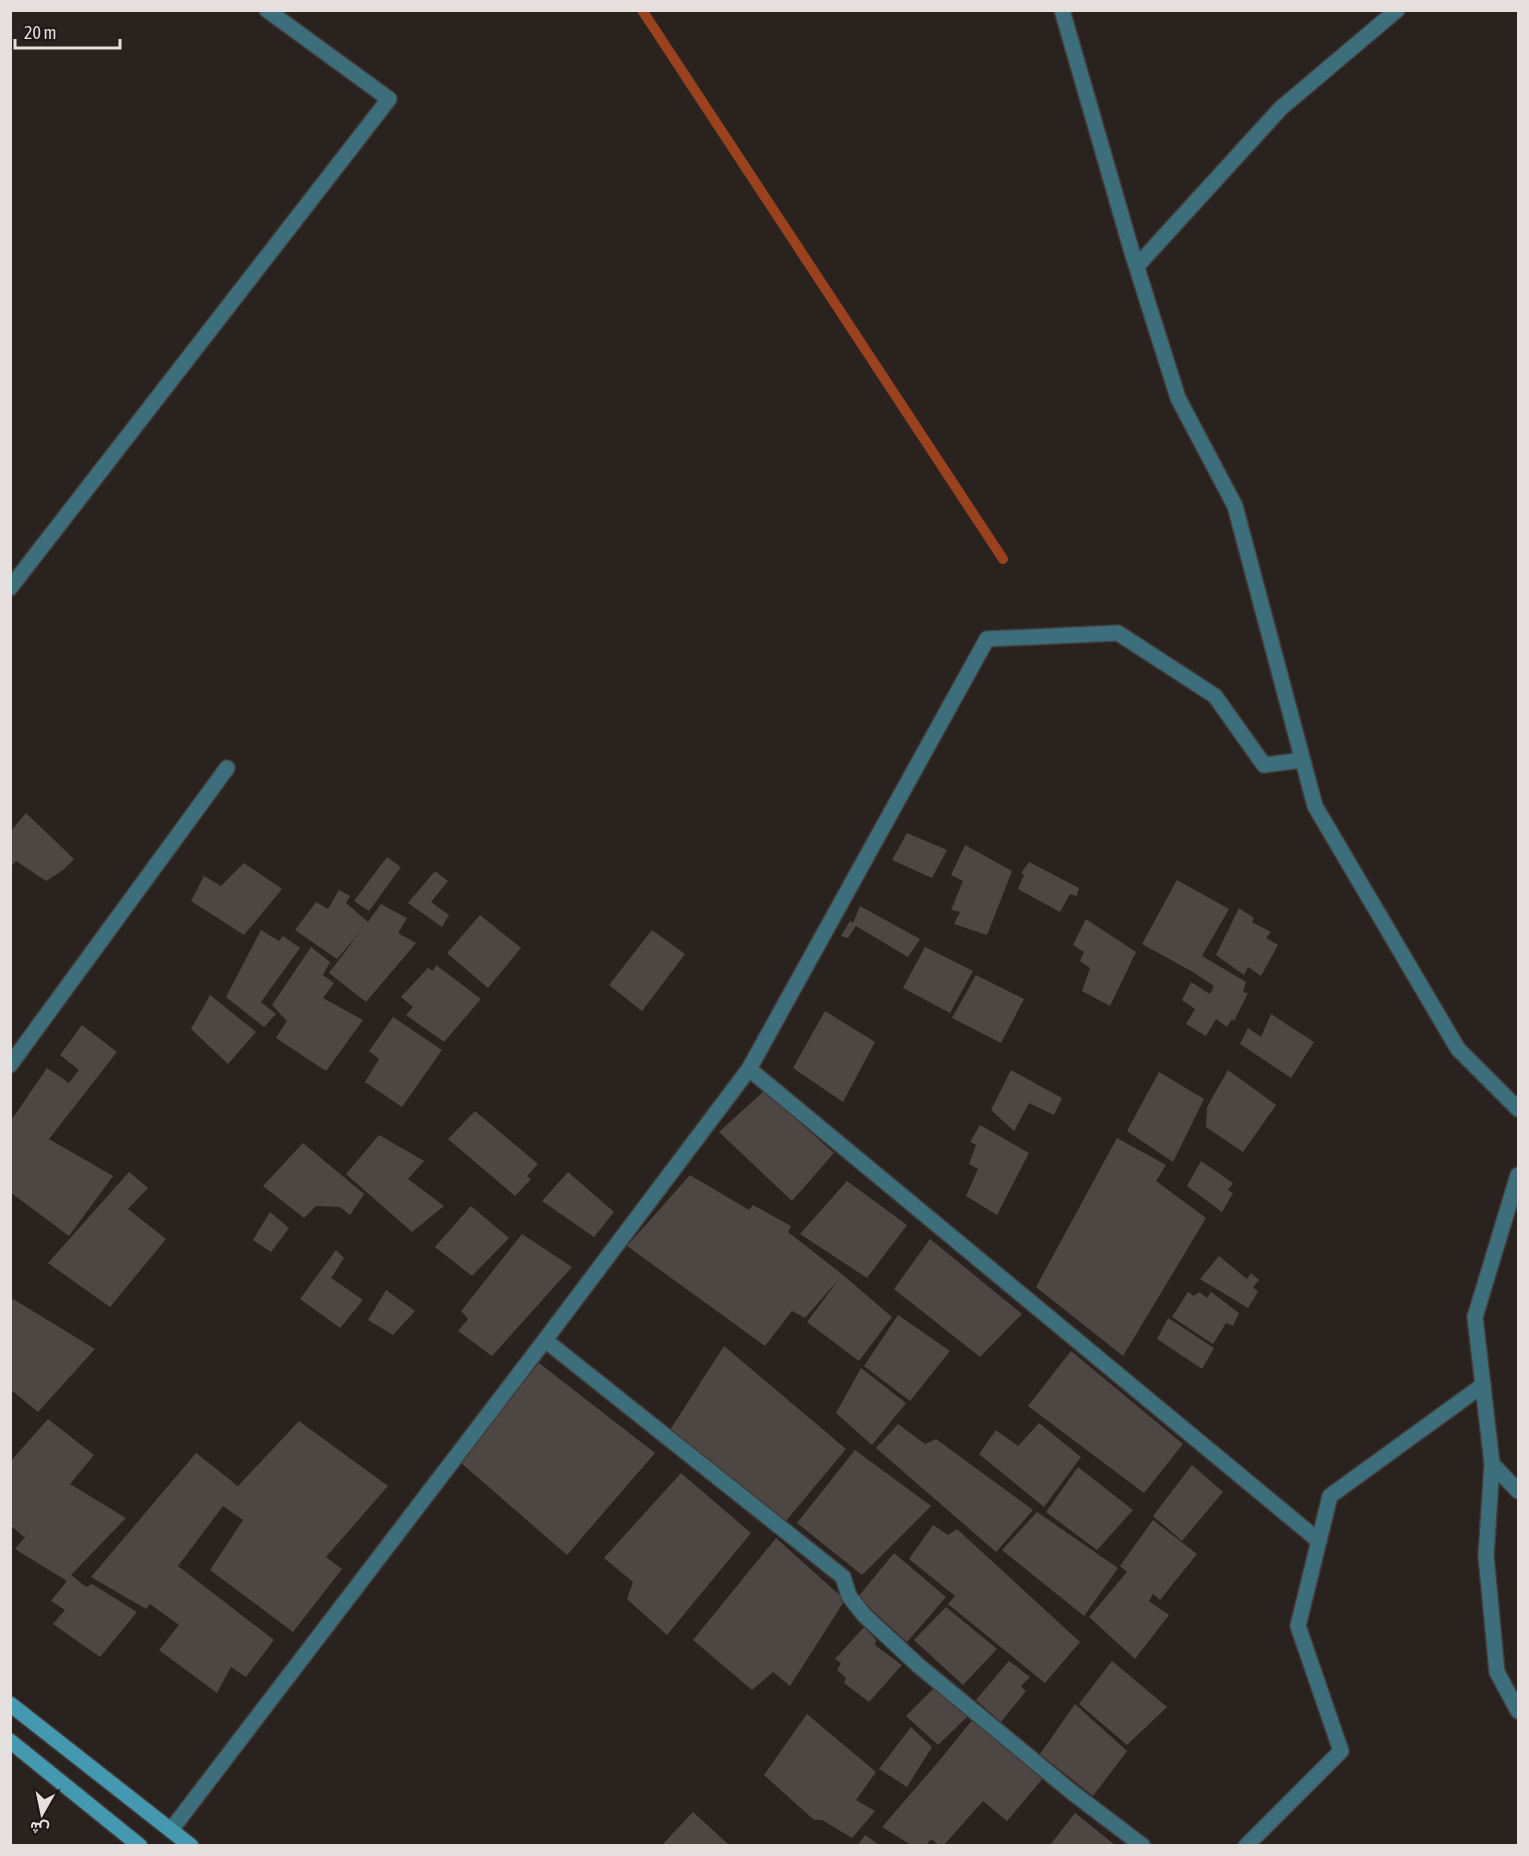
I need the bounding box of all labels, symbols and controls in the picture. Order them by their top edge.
scale bar [15,12,120,50]
text: 20 m [24,22,56,43]
north arrow [12,1784,72,1844]
text: ش [29,1817,51,1839]

